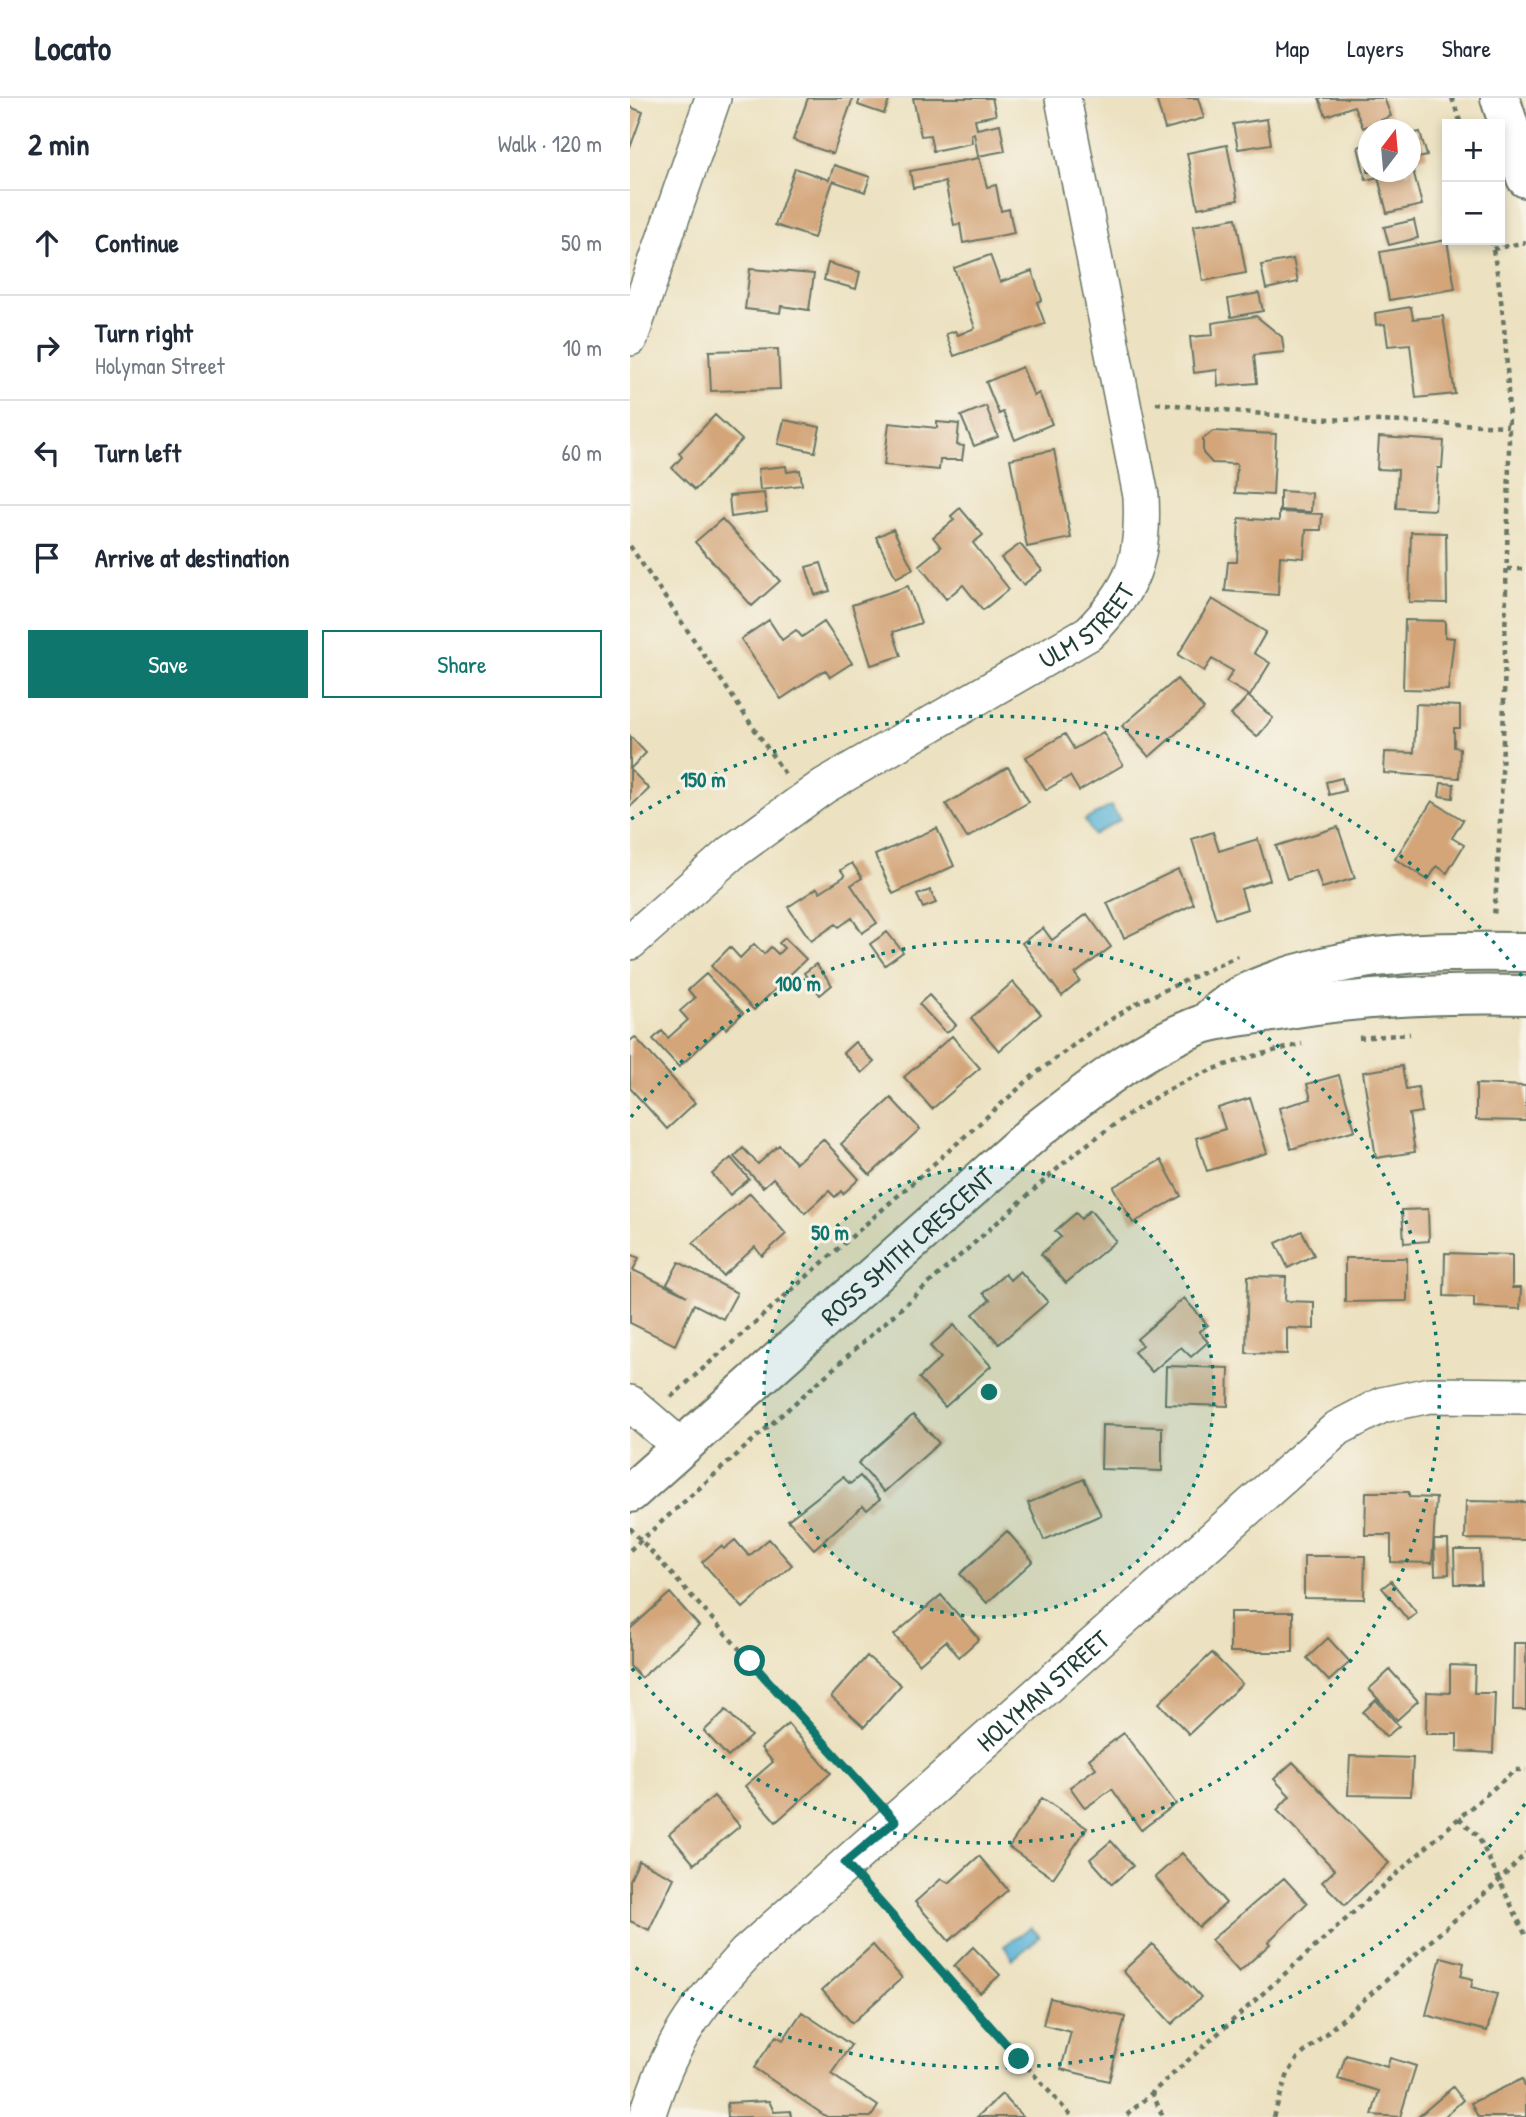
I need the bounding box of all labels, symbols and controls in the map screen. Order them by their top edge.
text: Locato [35,26,111,70]
text: Map [1275,32,1309,64]
text: Layers [1347,32,1404,64]
text: Share [1442,32,1491,64]
north arrow [1358,119,1421,182]
map controls [1442,119,1505,245]
button: + [1442,119,1505,182]
text: 2 min [28,124,90,164]
text: Walk · 120 m [498,128,602,159]
button: − [1442,182,1505,245]
icon: ahead [28,224,66,262]
text: Continue [95,225,179,260]
text: 50 m [561,227,602,258]
text: Turn right [95,315,193,350]
icon: right [28,329,66,367]
text: 10 m [562,332,602,363]
text: Holyman Street [95,350,225,381]
icon: left [28,434,66,472]
text: Turn left [95,435,181,470]
text: 60 m [562,437,602,468]
icon: arrive [28,539,66,577]
text: Arrive at destination [95,540,290,575]
street label: ULM STREET [1032,576,1142,676]
button: Save [28,630,308,698]
button: Share [322,630,602,698]
text: 150 m [680,765,726,794]
text: 100 m [775,969,821,998]
street label: ROSS SMITH CRESCENT [813,1159,1002,1333]
text: 50 m [811,1218,849,1247]
centre of rings [977,1380,1001,1404]
street label: HOLYMAN STREET [968,1621,1117,1759]
route start [734,1645,765,1676]
route end [1003,2043,1034,2074]

